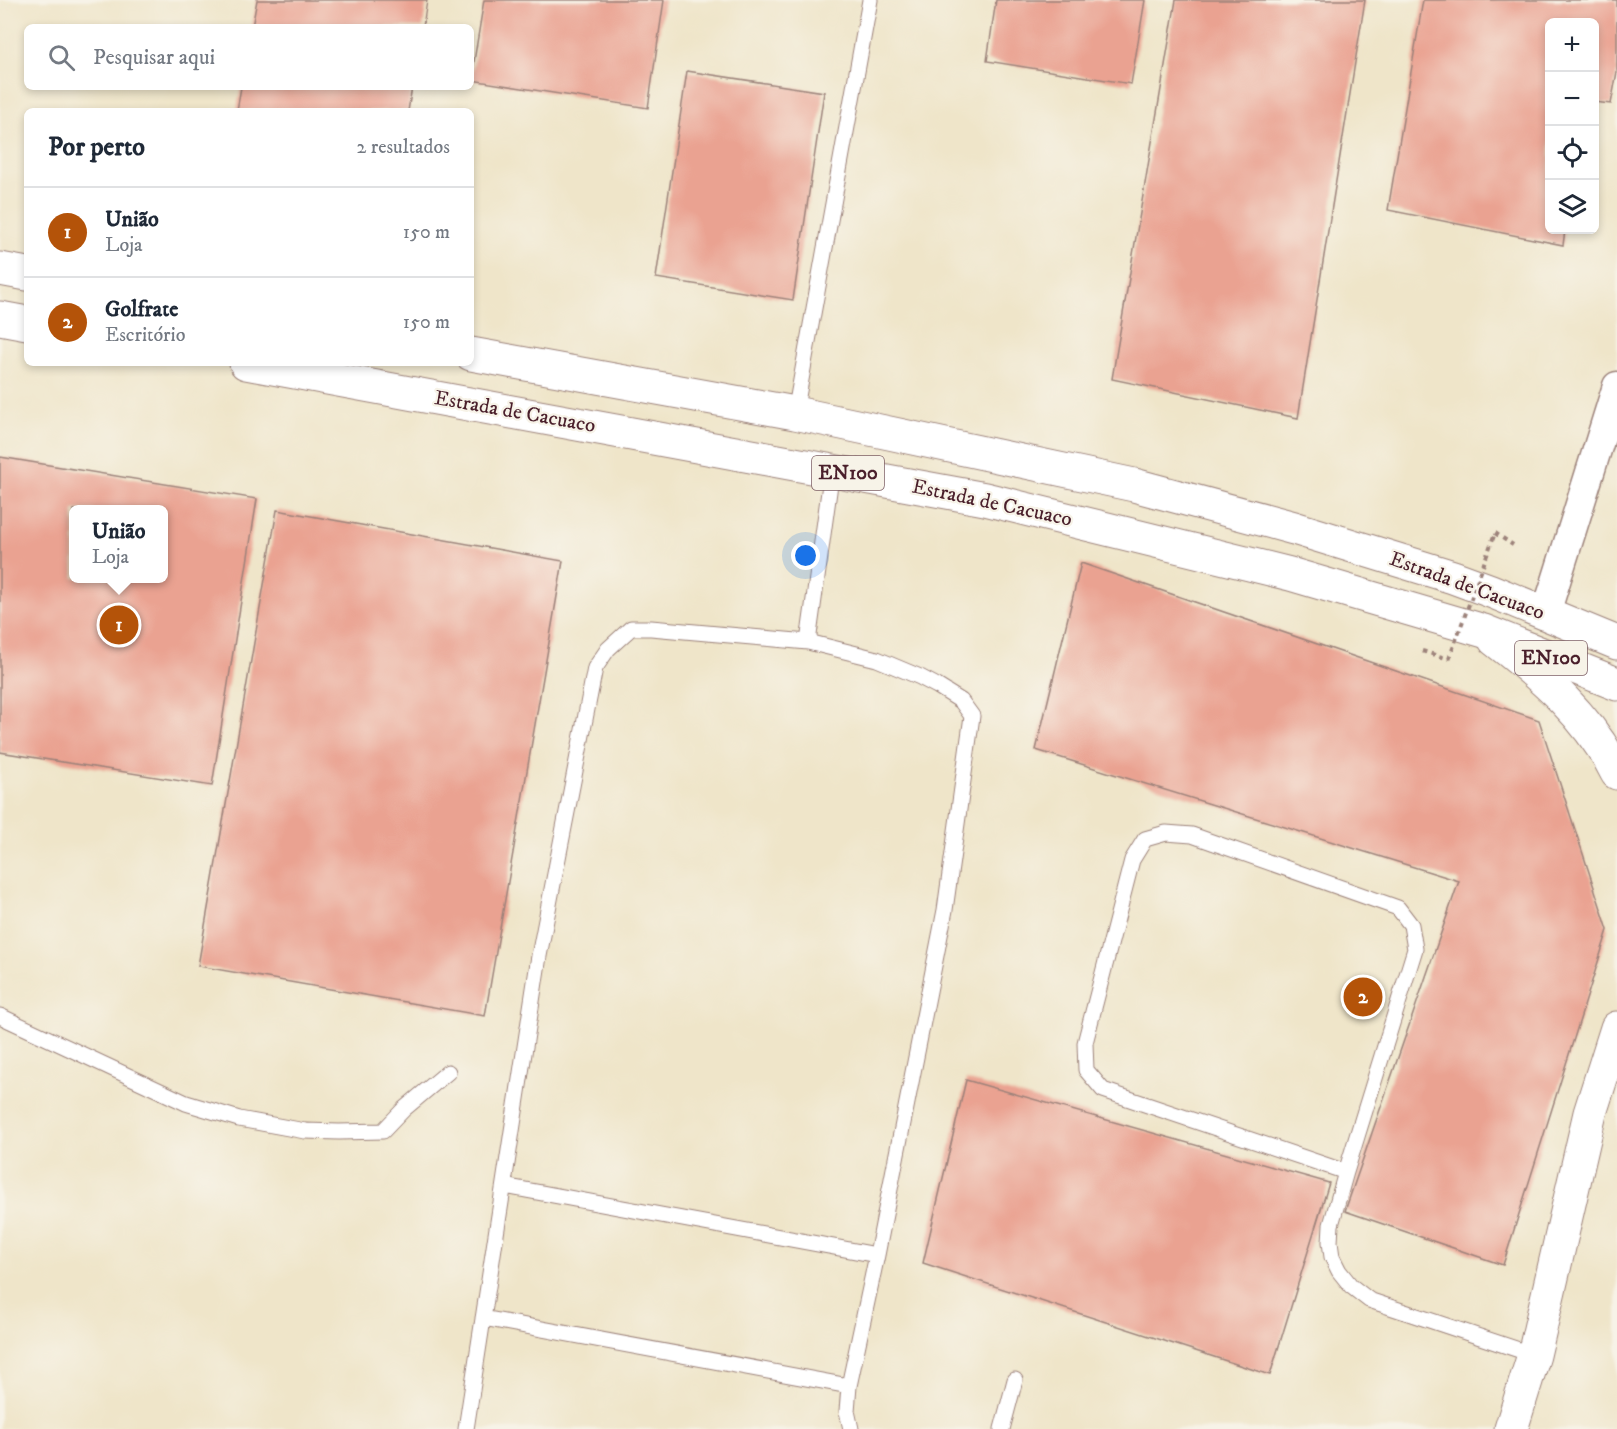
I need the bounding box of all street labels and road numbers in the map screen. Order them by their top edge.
street label: Estrada de Cacuaco [432,385,598,439]
road number: EN100 [812,456,884,490]
street label: Estrada de Cacuaco [909,473,1075,533]
street label: Estrada de Cacuaco [1386,546,1548,626]
road number: EN100 [1515,641,1587,675]

